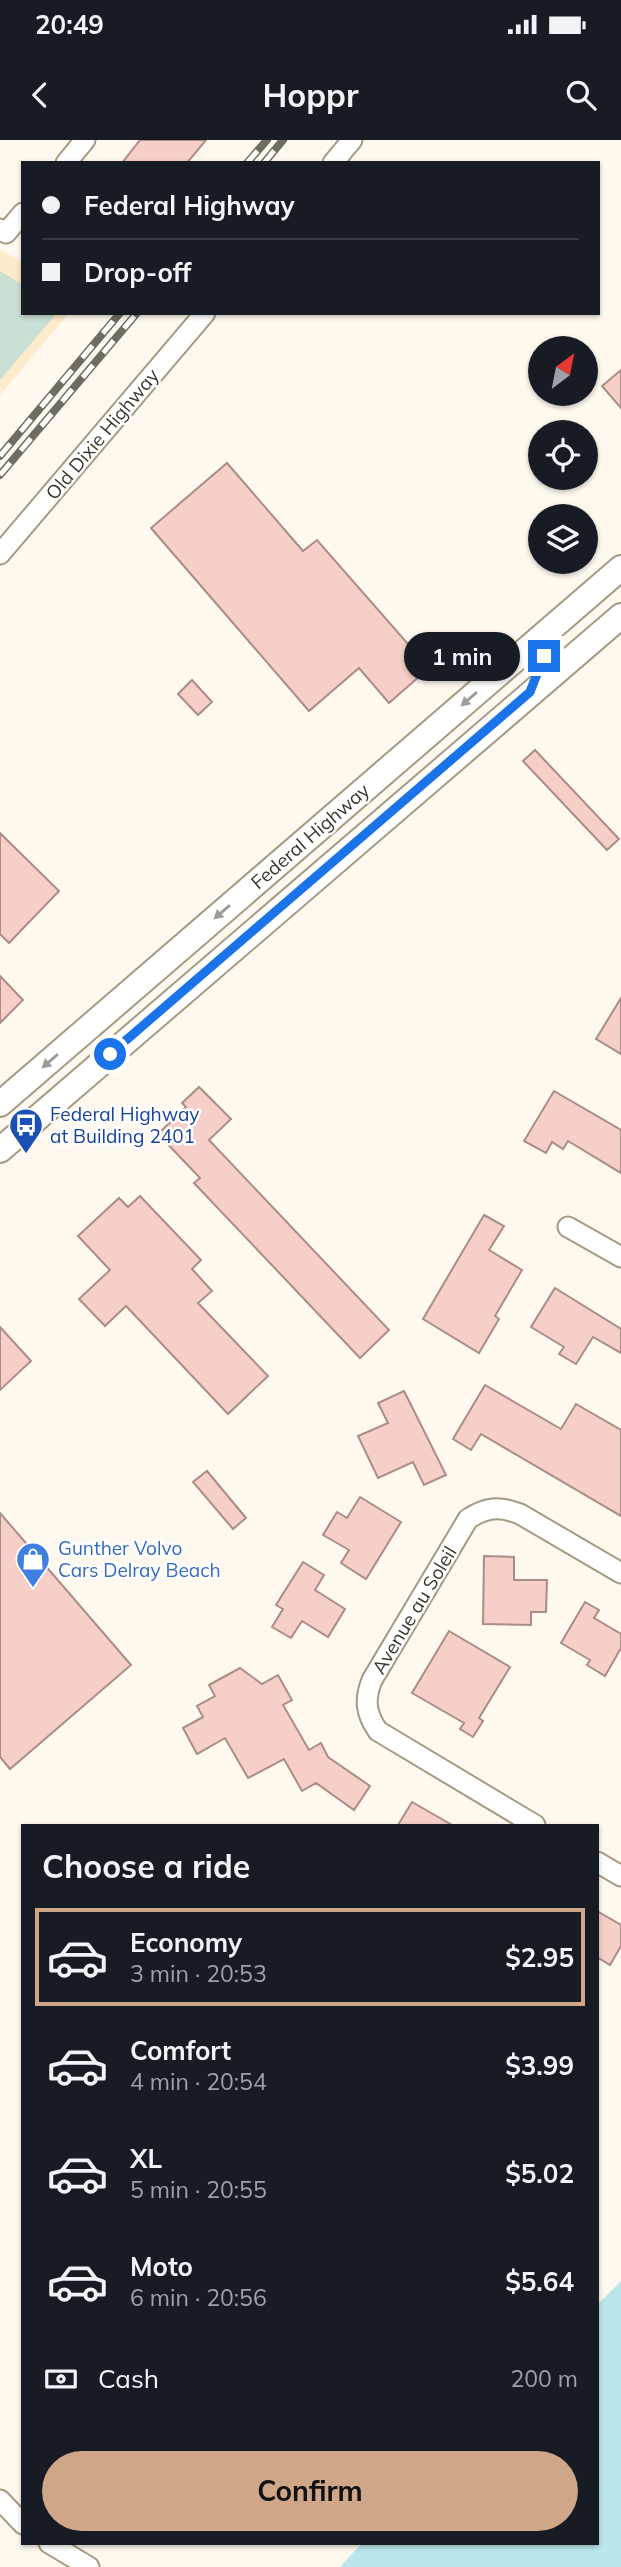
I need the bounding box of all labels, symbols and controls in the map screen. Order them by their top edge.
text: 20:49 [35,8,104,41]
text: Hoppr [263,75,358,115]
icon: back [21,76,59,114]
icon: search [562,76,600,114]
text: Federal Highway [84,189,295,222]
text: Drop-off [84,256,191,289]
north arrow [528,336,598,406]
map controls [528,336,598,574]
street label: Old Dixie Highway [40,364,164,504]
button: locate [528,420,598,490]
button: layers [528,504,598,574]
callout: 1 min [404,631,520,680]
route end [528,640,560,672]
text: 1 min [432,642,492,671]
one-way arrow [460,691,478,707]
street label: Federal Highway [246,778,374,894]
one-way arrow [214,903,231,919]
route start [94,1038,126,1070]
one-way arrow [42,1053,59,1068]
place label: Federal Highway at Building 2401 [50,1102,199,1148]
bus stop icon: Federal Highway at Building 2401 [7,1106,45,1155]
place label: Gunther Volvo Cars Delray Beach [58,1536,221,1582]
shop icon: Gunther Volvo Cars Delray Beach [14,1540,52,1589]
street label: Avenue au Soleil [366,1542,462,1678]
text: Choose a ride [42,1846,250,1886]
icon: car [46,1926,109,1989]
text: Economy [130,1926,242,1959]
text: $2.95 [505,1941,574,1974]
text: 3 min · 20:53 [130,1959,267,1988]
icon: car [46,2034,109,2097]
text: Comfort [130,2034,231,2067]
text: $3.99 [505,2049,574,2082]
text: 4 min · 20:54 [130,2067,267,2096]
icon: car [46,2142,109,2205]
text: XL [130,2142,162,2175]
text: $5.02 [505,2157,574,2190]
text: 5 min · 20:55 [130,2175,267,2204]
icon: car [46,2250,109,2313]
text: Moto [130,2250,193,2283]
text: $5.64 [505,2265,574,2298]
text: 6 min · 20:56 [130,2283,267,2312]
icon: cash [42,2360,80,2398]
text: Cash [98,2362,159,2395]
text: 200 m [510,2364,578,2393]
button: Confirm [42,2451,578,2531]

